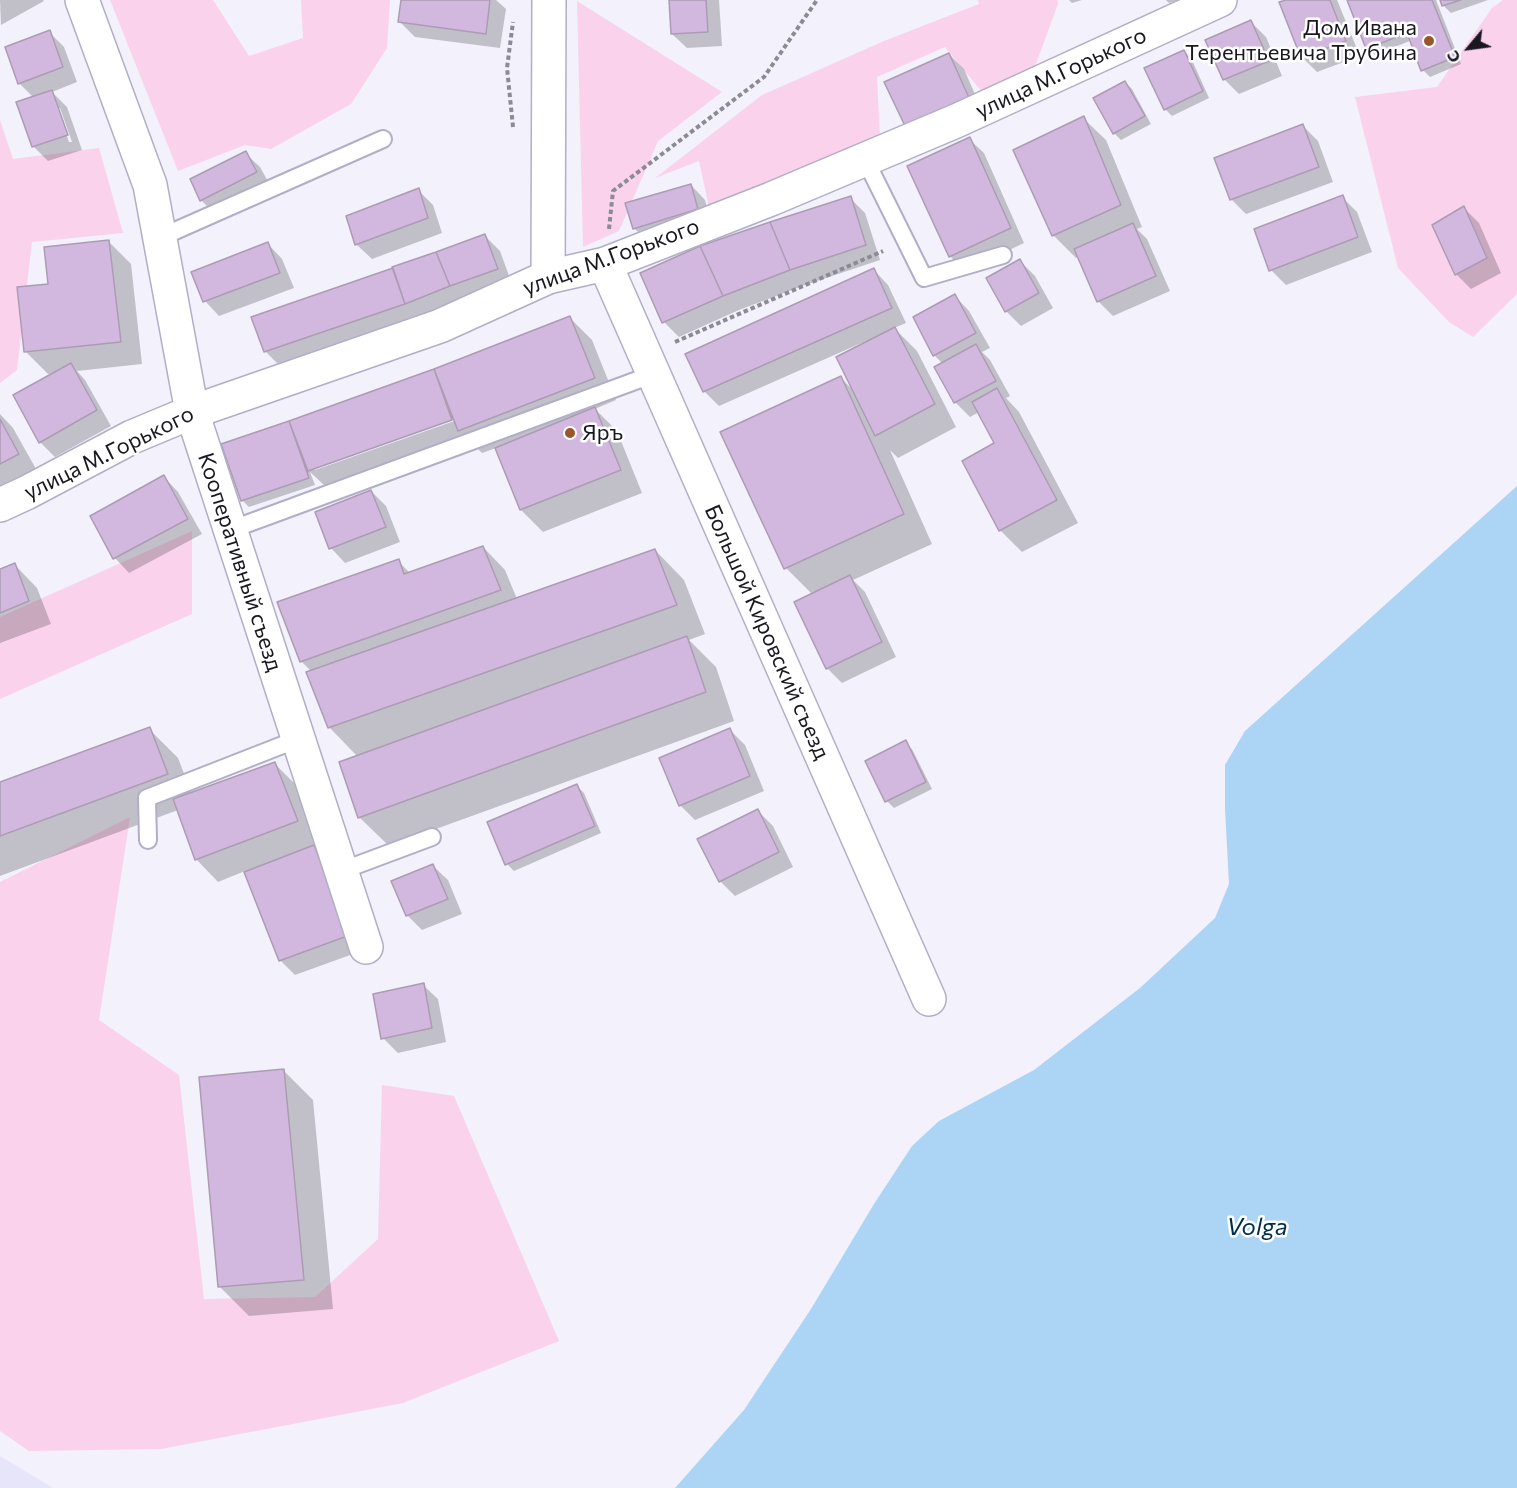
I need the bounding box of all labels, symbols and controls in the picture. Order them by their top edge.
place label: Дом Ивана Терентьевича Трубина [1185,15,1417,66]
north arrow [1439,18,1499,78]
street label: улица М.Горького [971,22,1151,124]
marker: Дом Ивана Терентьевича Трубина [1422,34,1436,48]
text: С [1442,48,1464,66]
street label: улица М.Горького [519,213,703,301]
street label: улица М.Горького [20,400,198,506]
place label: Яръ [582,420,623,446]
marker: Яръ [563,426,577,440]
street label: Кооперативный съезд [192,449,288,675]
street label: Большой Кировский съезд [699,501,835,763]
water label: Volga [1227,1213,1287,1241]

